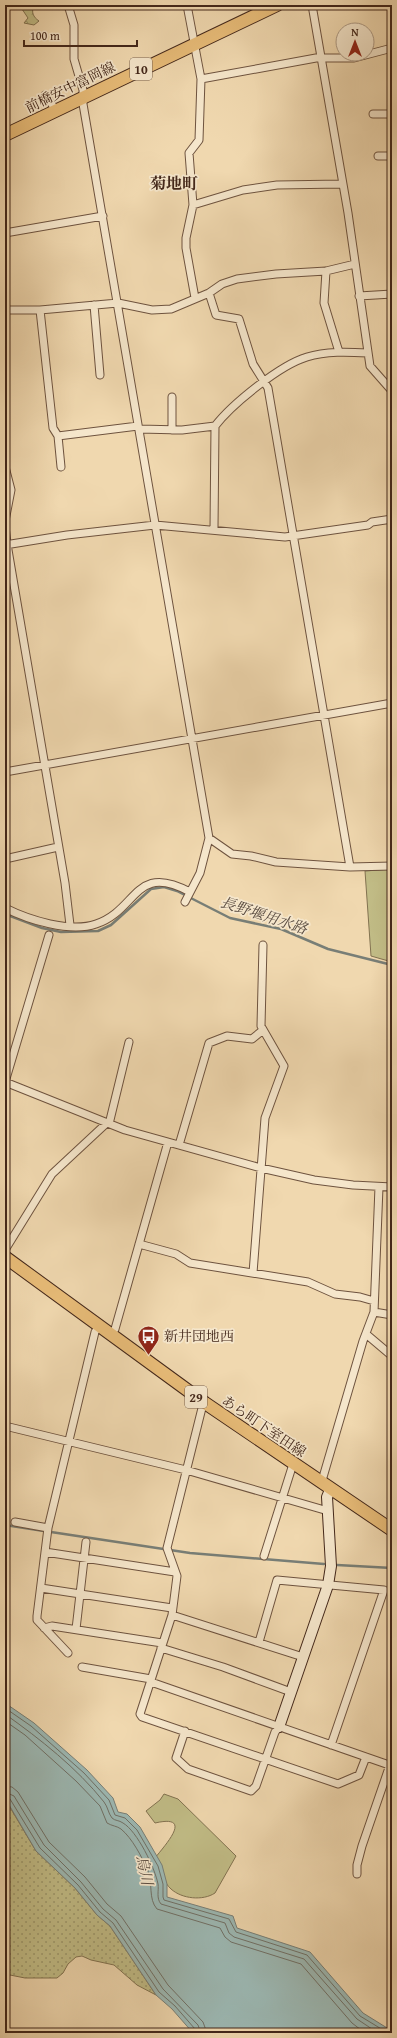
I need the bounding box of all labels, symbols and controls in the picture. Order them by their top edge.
scale bar [24,22,137,48]
north arrow [335,22,375,62]
text: N [351,24,359,40]
text: 100 m [30,27,60,44]
street label: 前橋安中富岡線 [22,57,118,117]
road number: 10 [130,58,152,80]
district label: 菊地町 [150,171,198,195]
water label: 長野堰用水路 [218,891,311,939]
bus stop icon: 新井団地西 [136,1323,162,1356]
place label: 新井団地西 [164,1326,234,1346]
road number: 29 [185,1386,207,1408]
street label: あら町下室田線 [218,1390,310,1462]
water label: 烏川 [132,1853,159,1889]

